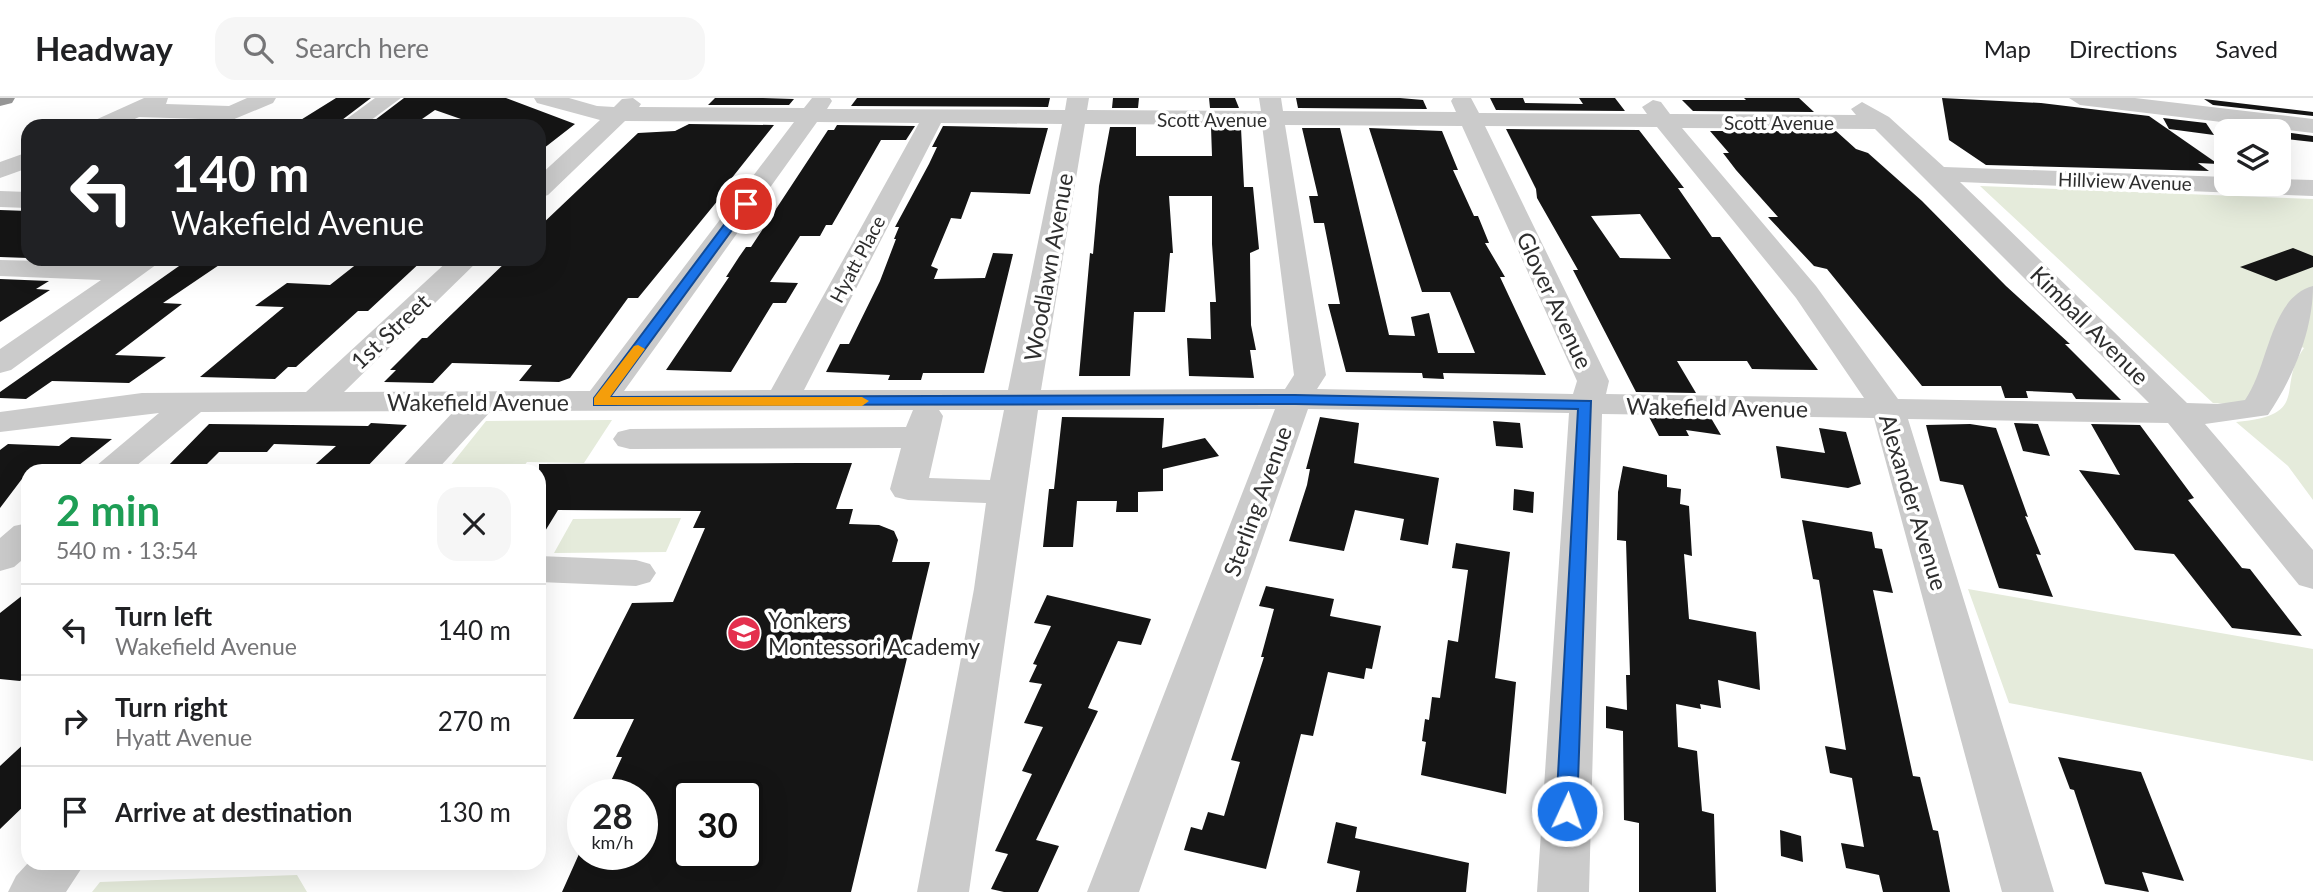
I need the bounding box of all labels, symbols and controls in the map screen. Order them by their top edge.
search box [215,17,705,80]
text: Headway [35,28,173,68]
icon: search [239,29,277,67]
text: Search here [295,32,429,64]
text: Map [1984,34,2031,63]
text: Directions [2069,34,2177,63]
text: Saved [2215,34,2278,63]
street label: Scott Avenue [1157,108,1267,131]
street label: Scott Avenue [1724,111,1834,134]
map controls [2214,119,2291,196]
button: layers [2214,119,2291,196]
text: 140 m [171,144,309,202]
icon: left [56,147,147,238]
street label: Hillview Avenue [2058,167,2192,195]
street label: Woodlawn Avenue [1018,171,1078,363]
pin [716,174,776,234]
icon: arrive [727,185,765,223]
text: Wakefield Avenue [171,203,424,242]
street label: Hyatt Place [824,212,890,306]
street label: Glover Avenue [1511,227,1599,373]
street label: Kimball Avenue [2025,260,2155,390]
street label: 1st Street [345,287,436,375]
street label: Wakefield Avenue [387,388,569,416]
street label: Wakefield Avenue [1626,391,1808,423]
street label: Alexander Avenue [1874,410,1954,594]
street label: Sterling Avenue [1217,422,1297,580]
text: 2 min [56,485,160,535]
button: close [437,487,511,561]
text: 540 m · 13:54 [56,536,198,564]
text: Turn left [115,600,212,632]
place label: Yonkers Montessori Academy [768,606,980,660]
icon: left [56,611,94,649]
text: 140 m [438,614,511,646]
school or university icon: Yonkers Montessori Academy [725,614,763,652]
text: Wakefield Avenue [115,632,297,660]
text: Turn right [115,691,228,723]
icon: right [56,702,94,740]
text: 270 m [438,705,511,737]
text: Hyatt Avenue [115,723,252,751]
position arrow [1530,774,1604,848]
speed limit sign: 30 [672,779,763,870]
icon: arrive [56,793,94,831]
text: 28 [592,794,633,836]
text: Arrive at destination [115,796,352,828]
text: 130 m [438,796,511,828]
text: km/h [591,831,634,853]

